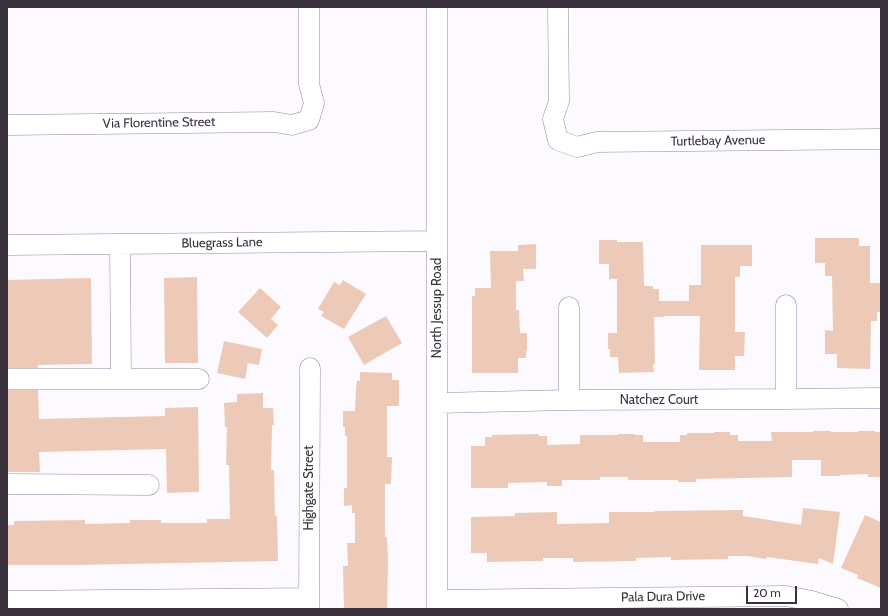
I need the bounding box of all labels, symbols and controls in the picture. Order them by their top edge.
street label: Via Florentine Street [103,114,215,132]
street label: Turtlebay Avenue [671,132,765,150]
street label: Bluegrass Lane [181,234,263,252]
street label: North Jessup Road [429,258,445,358]
street label: Natchez Court [620,392,698,408]
street label: Highgate Street [301,445,317,531]
scale bar [748,578,799,604]
text: 20 m [753,585,781,600]
street label: Pala Dura Drive [621,588,705,606]

